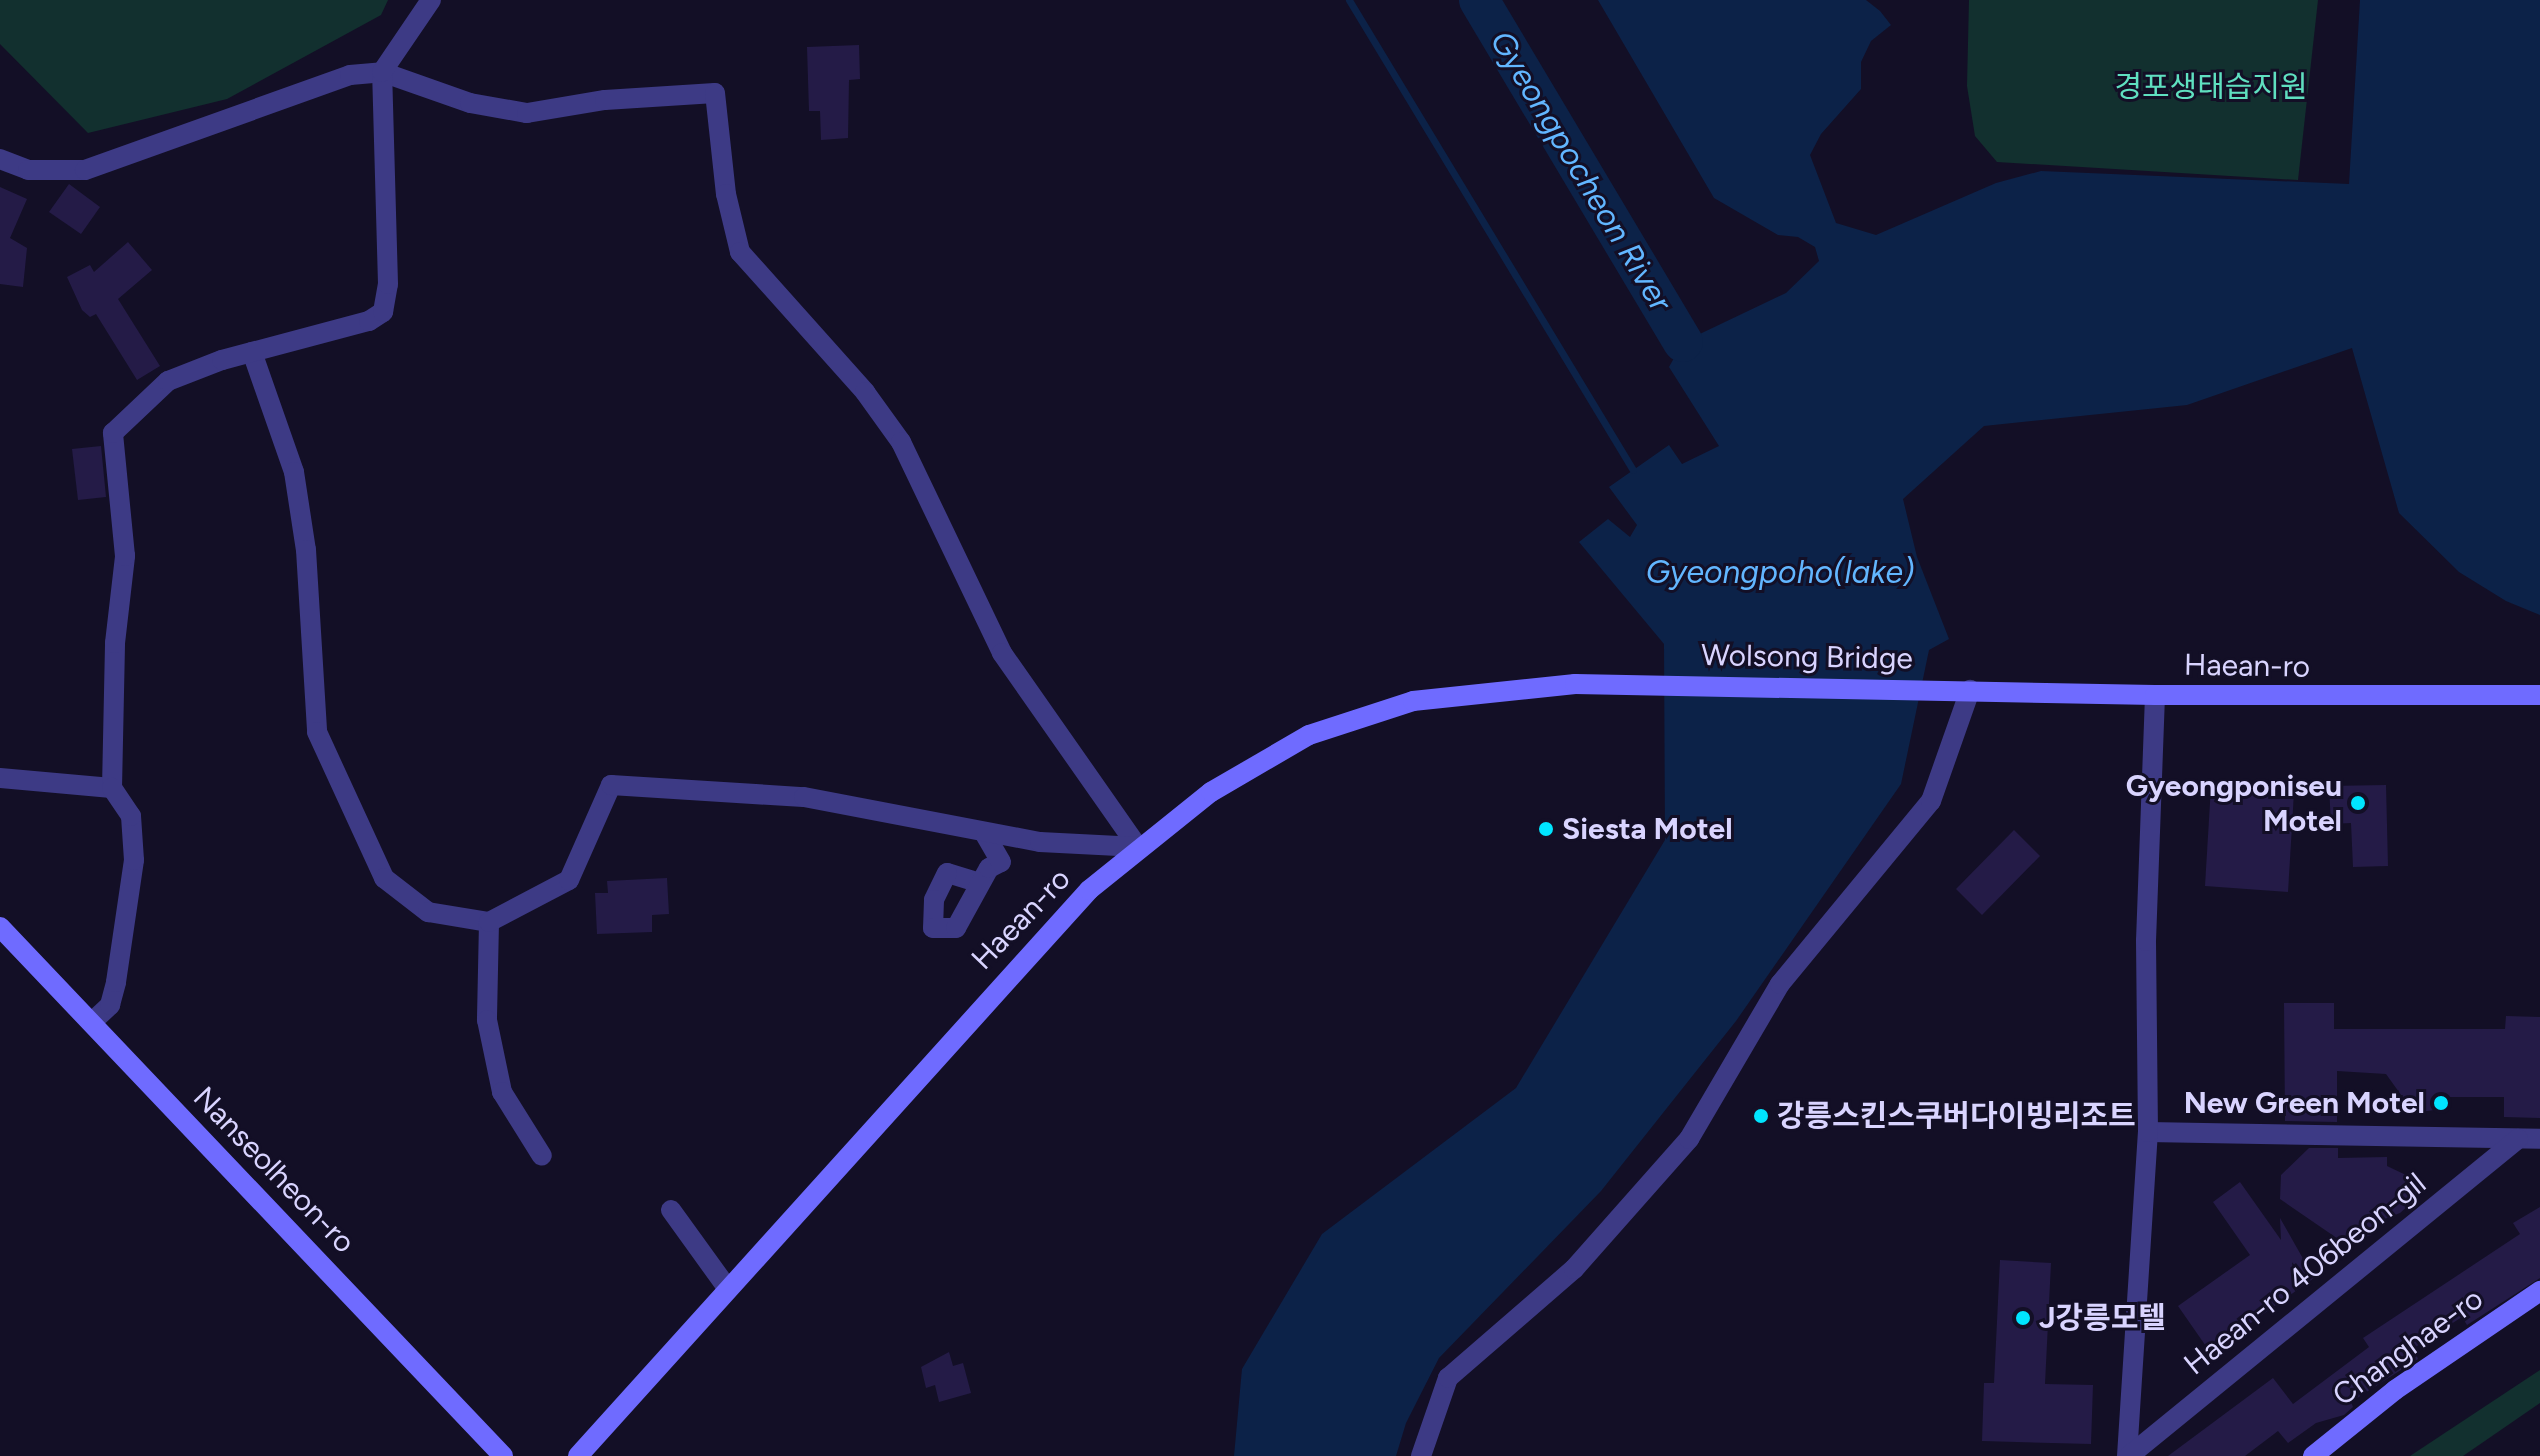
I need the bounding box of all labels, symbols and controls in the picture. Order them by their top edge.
water label: Gyeongpocheon River [1482,24,1680,318]
park label: 경포생태습지원 [2114,69,2308,105]
water label: Gyeongpoho(lake) [1646,553,1914,591]
street label: Wolsong Bridge [1701,637,1913,677]
street label: Haean-ro [2184,647,2310,685]
place label: Gyeongponiseu Motel [2126,768,2342,838]
marker: Gyeongponiseu Motel [2349,794,2367,812]
place label: Siesta Motel [1562,811,1733,847]
marker: Siesta Motel [1537,820,1555,838]
street label: Haean-ro [964,861,1078,977]
street label: Nanseolheon-ro [186,1079,362,1261]
place label: New Green Motel [2184,1085,2425,1121]
marker: New Green Motel [2432,1094,2450,1112]
place label: 강릉스킨스쿠버다이빙리조트 [1777,1098,2136,1134]
marker: 강릉스킨스쿠버다이빙리조트 [1752,1107,1770,1125]
street label: Haean-ro 406beon-gil [2177,1166,2433,1382]
street label: Changhae-ro [2326,1281,2490,1413]
place label: J강릉모텔 [2039,1300,2166,1336]
marker: J강릉모텔 [2014,1309,2032,1327]

